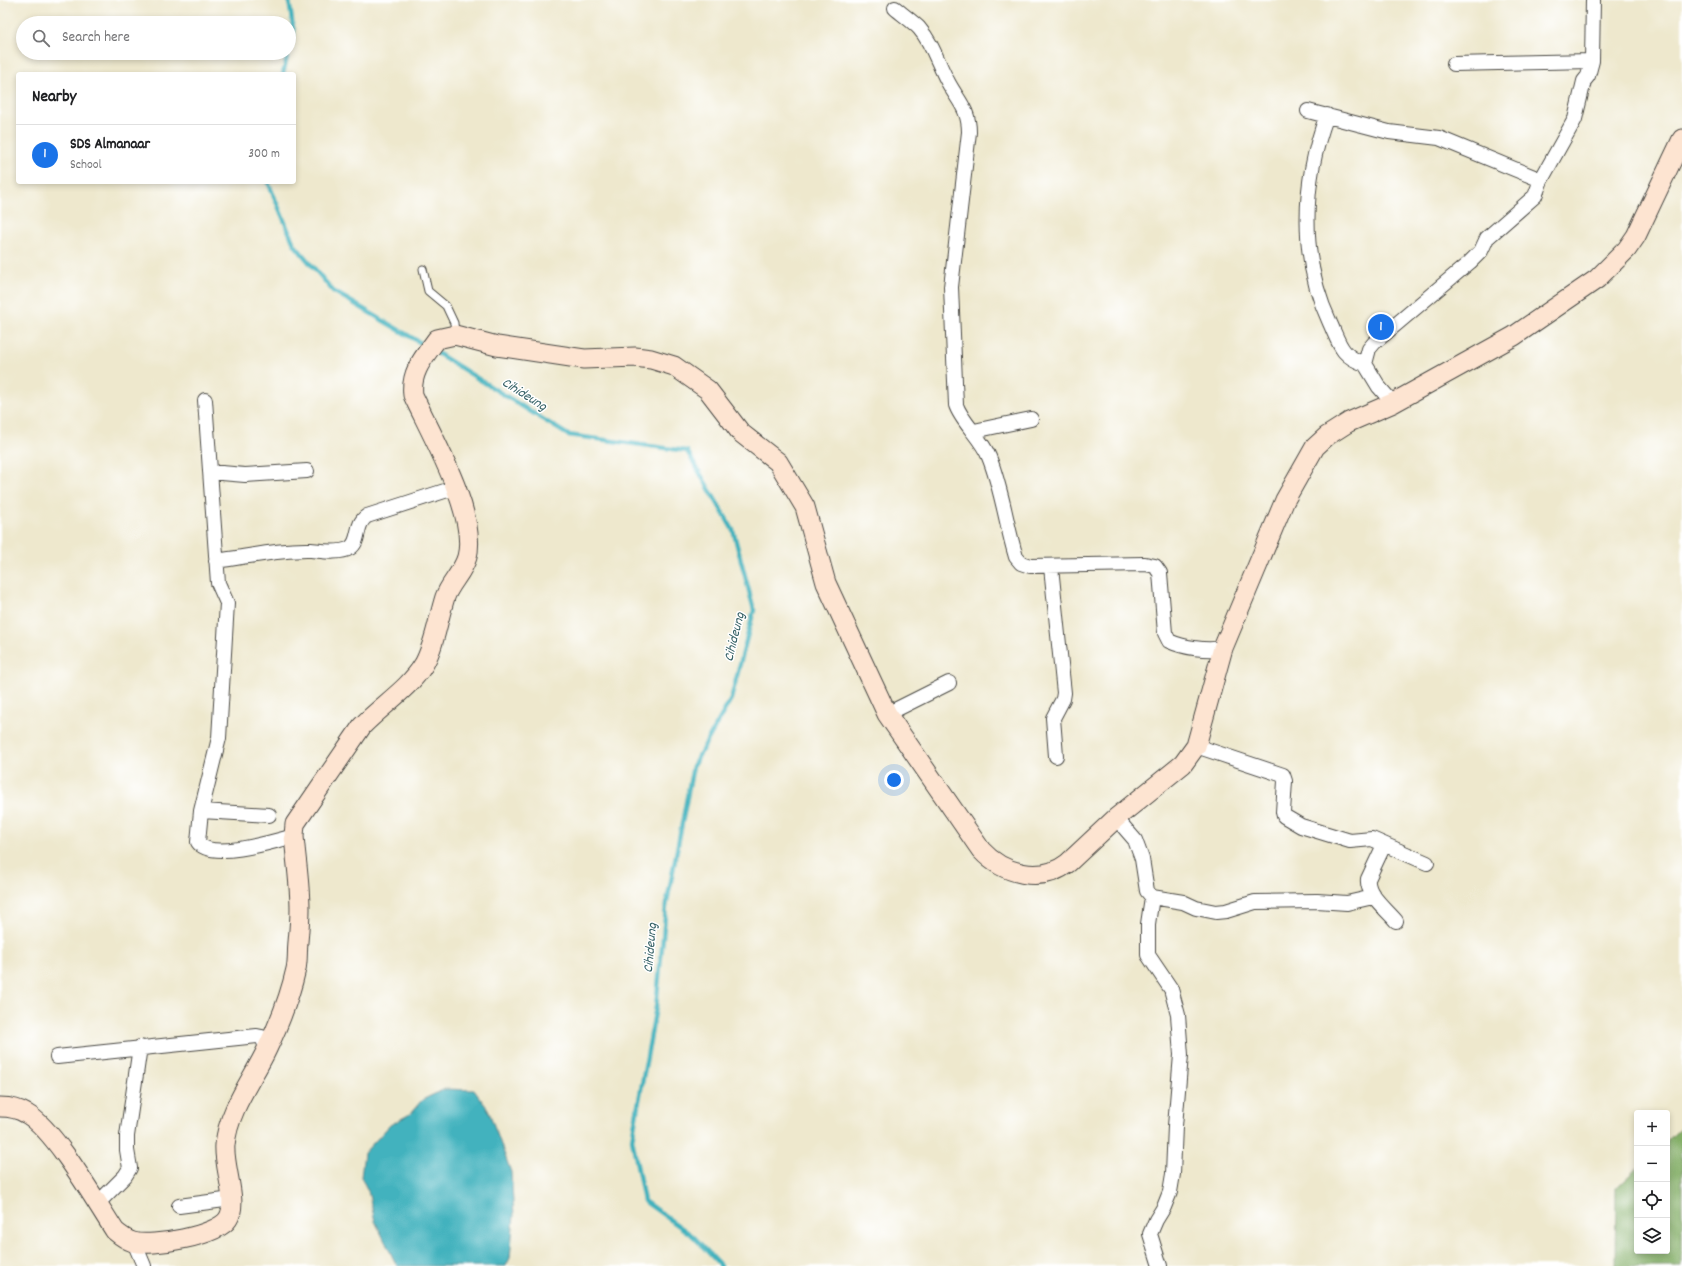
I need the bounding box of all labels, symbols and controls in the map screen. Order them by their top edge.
search box [16,16,296,60]
icon: search [30,27,52,49]
text: Search here [62,27,130,49]
text: Nearby [32,86,76,110]
text: SDS Almanaar [70,134,150,156]
text: 1 [44,145,46,164]
text: 300 m [248,145,280,164]
text: School [70,156,102,175]
pin: 1 [1368,312,1394,342]
water label: Cihideung [498,373,551,417]
water label: Cihideung [719,610,751,664]
your location [884,770,904,790]
water label: Cihideung [639,921,663,974]
map controls [1634,1110,1670,1254]
button: + [1634,1110,1670,1146]
button: − [1634,1146,1670,1182]
button: locate [1634,1182,1670,1218]
button: layers [1634,1218,1670,1254]

